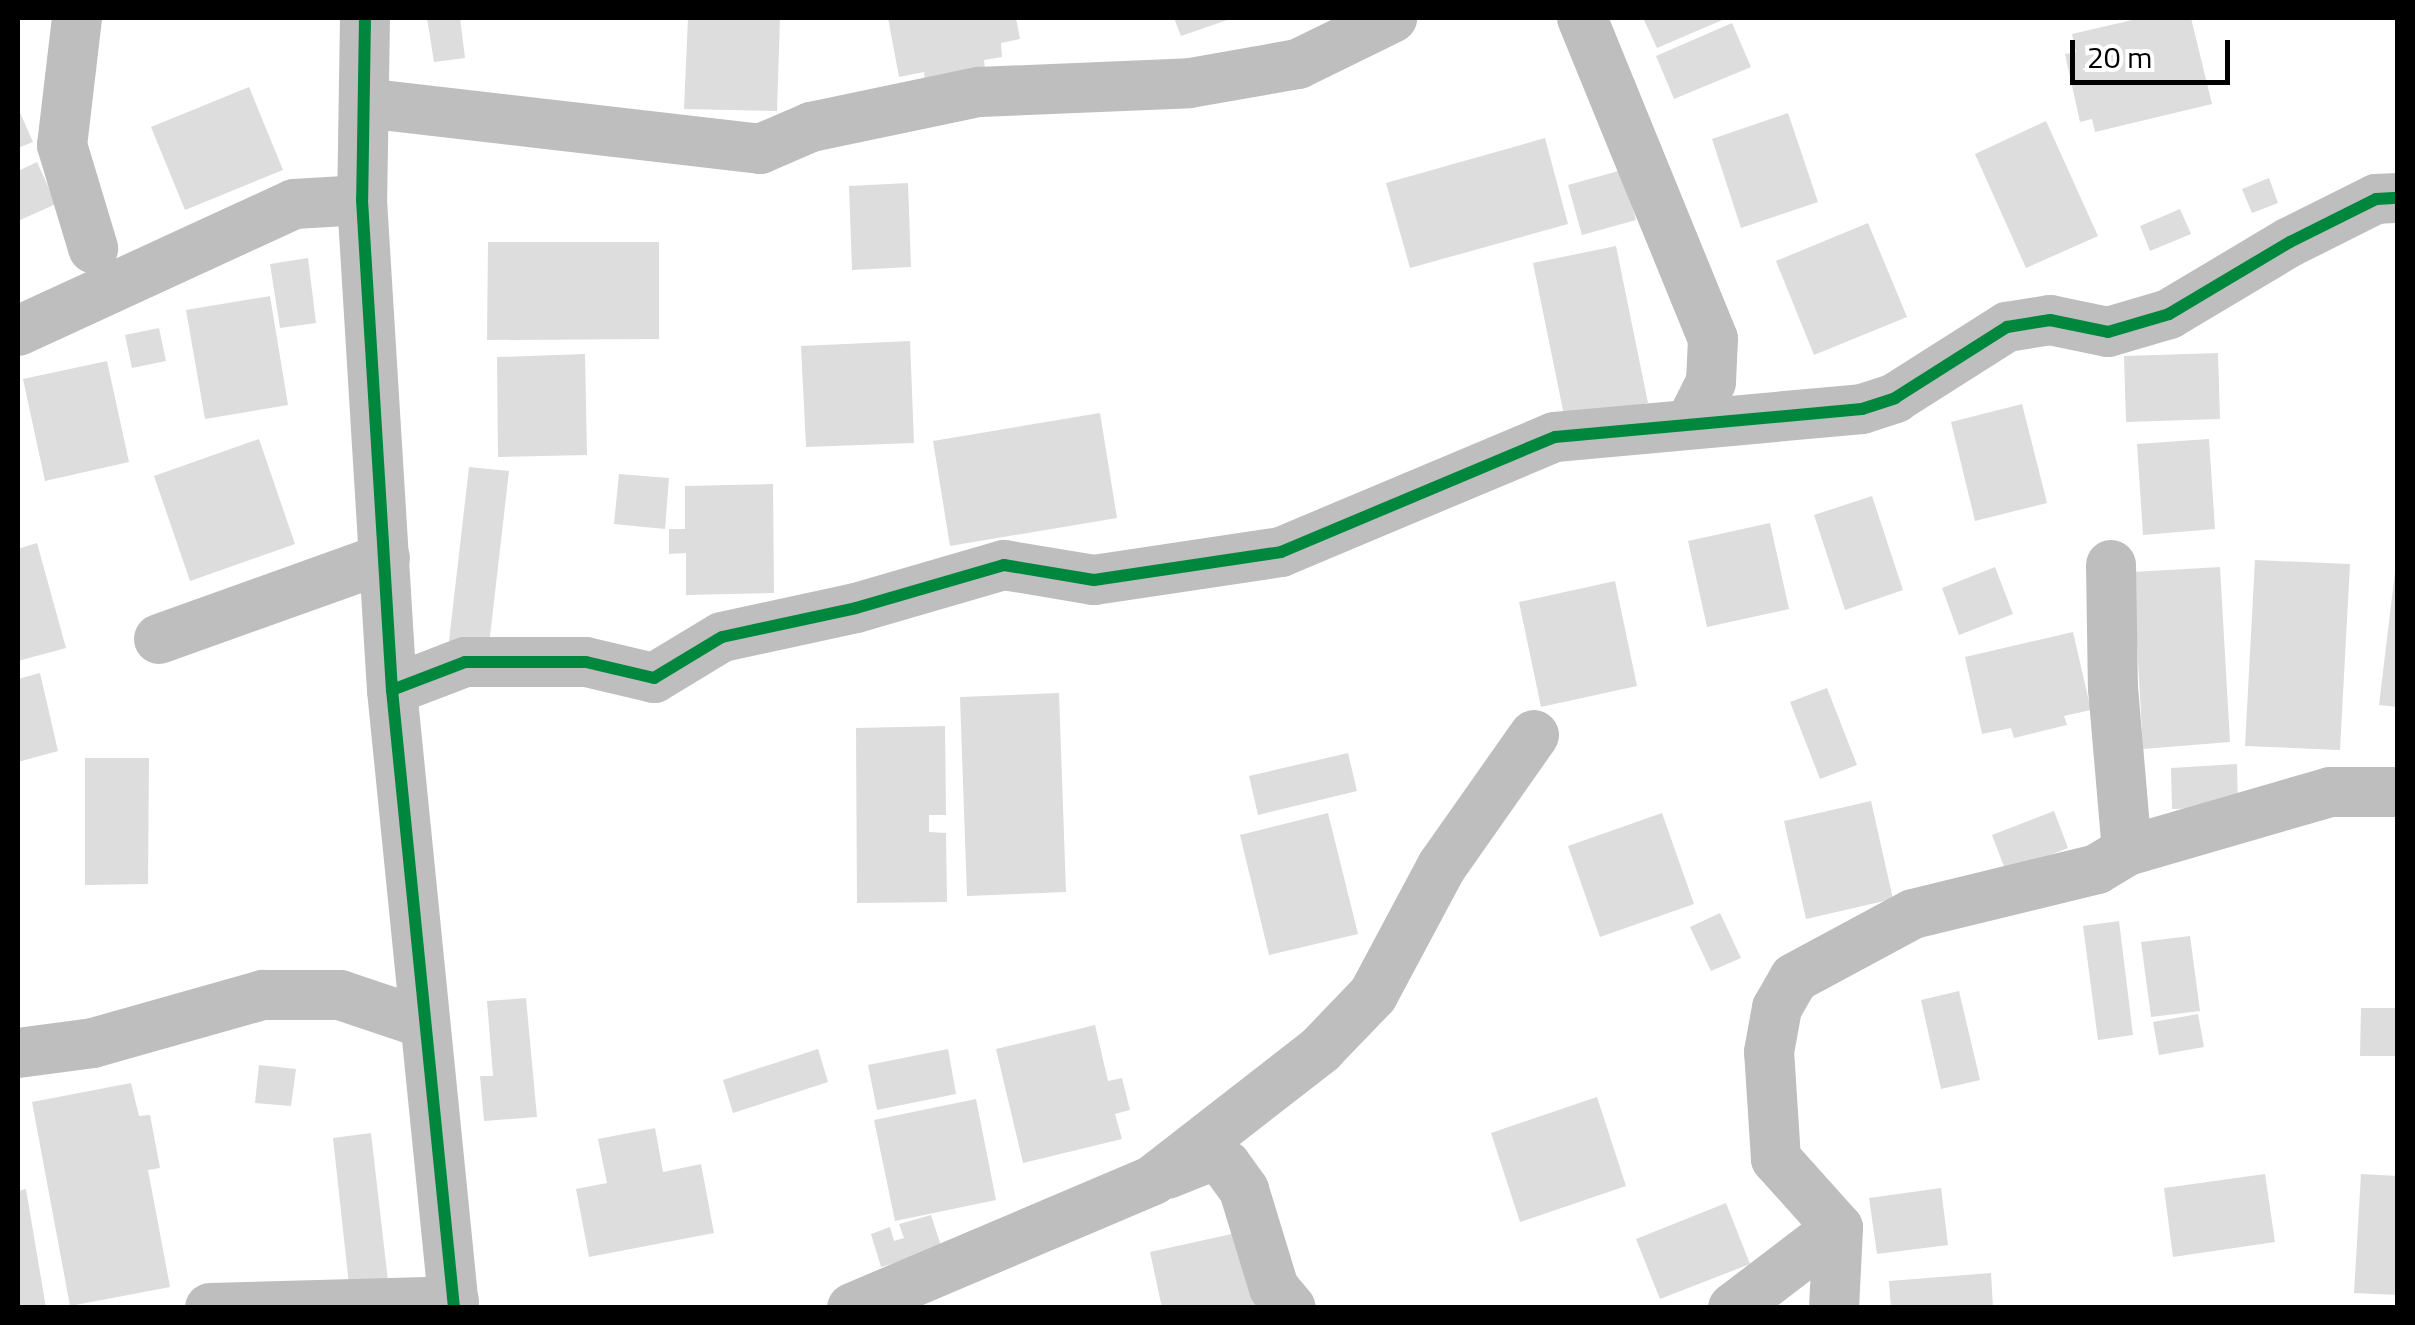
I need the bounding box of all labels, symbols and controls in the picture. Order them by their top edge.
scale bar [2075,20,2235,82]
text: 20 m [2087,34,2152,80]

